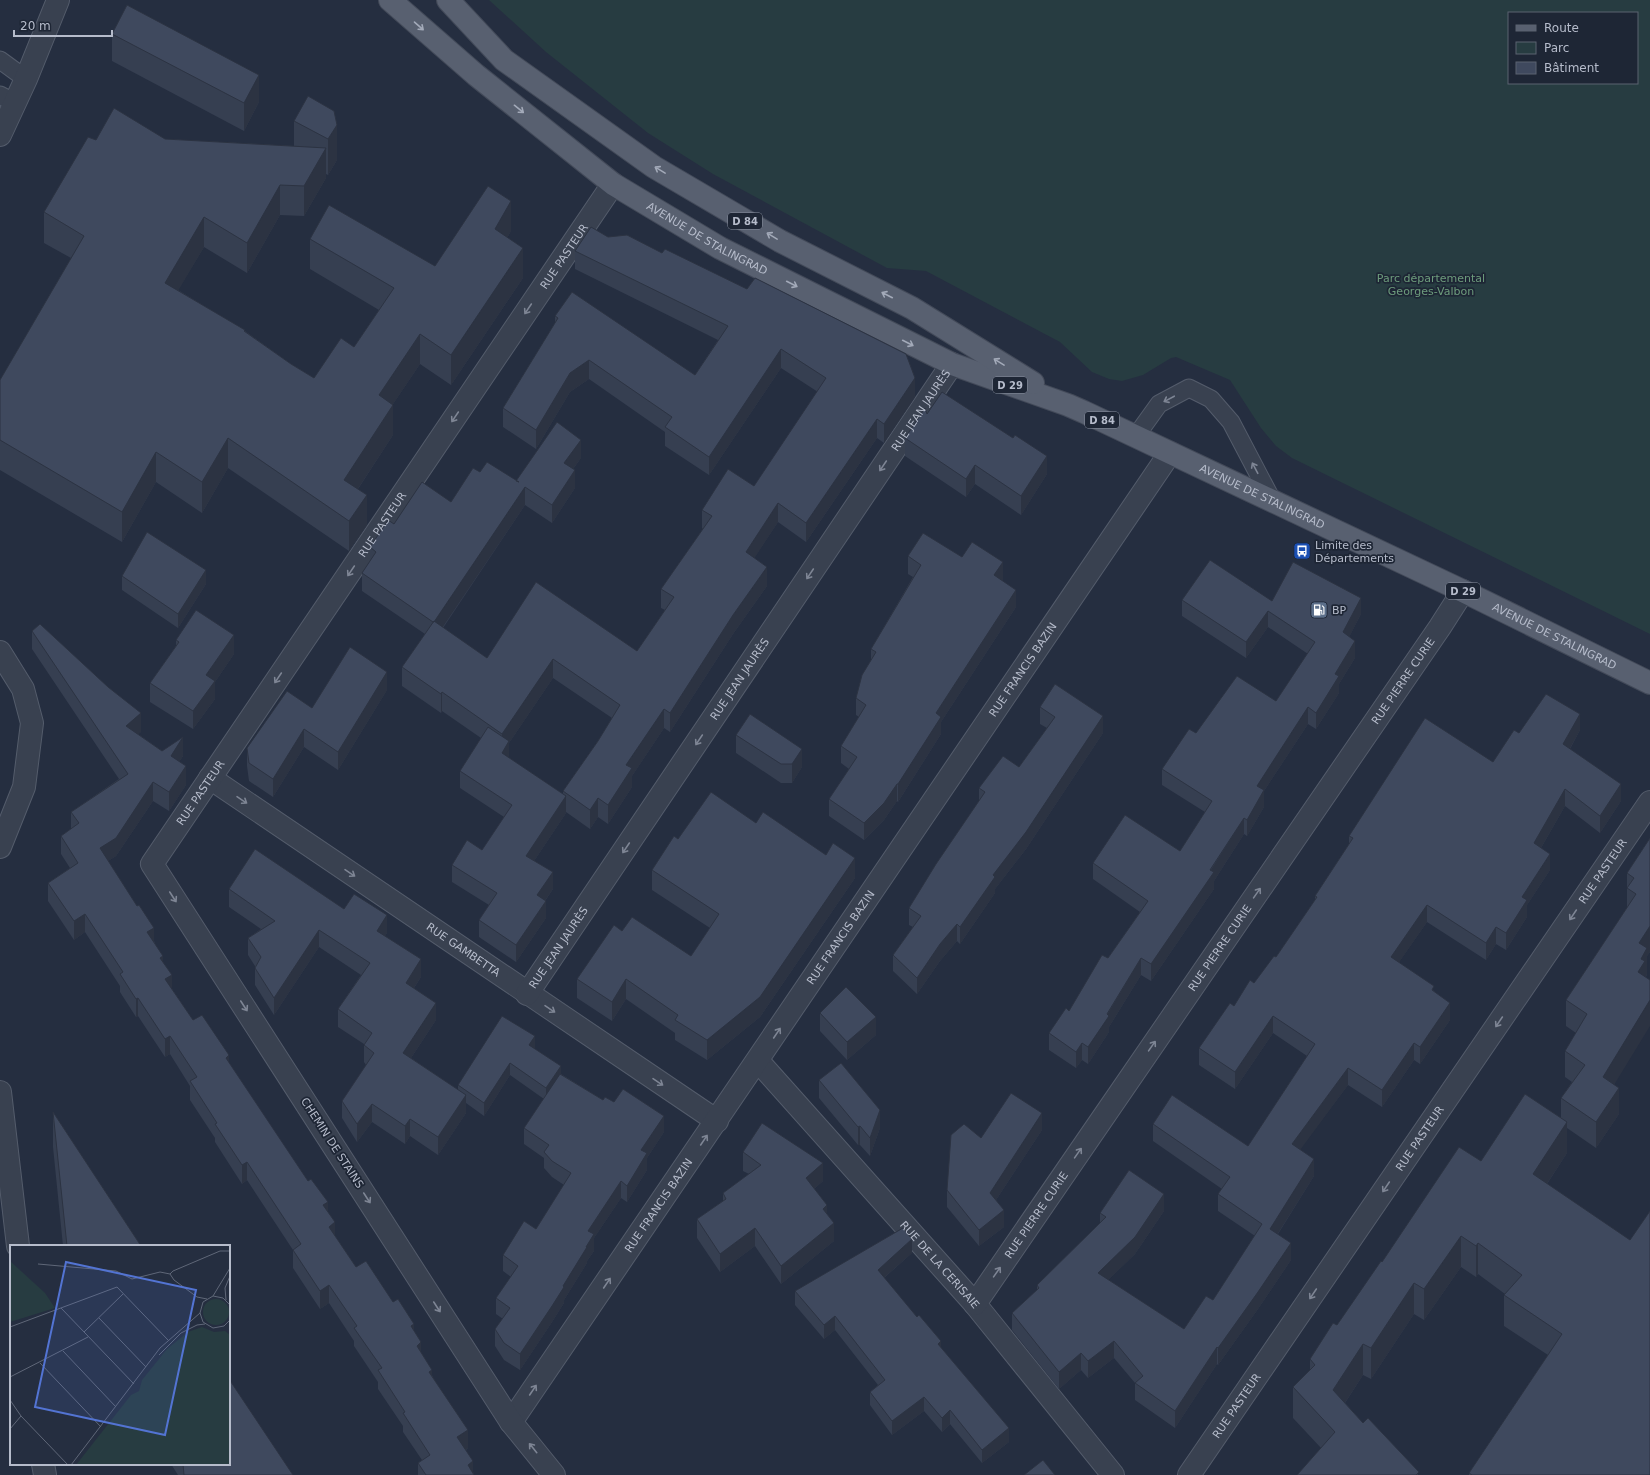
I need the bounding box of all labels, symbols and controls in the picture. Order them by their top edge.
scale bar [14,12,112,38]
legend [1508,12,1638,84]
text: 20 m [20,19,51,33]
one-way arrow [414,21,424,30]
text: Route [1544,21,1579,35]
text: Parc [1544,41,1569,55]
text: Bâtiment [1544,61,1599,75]
one-way arrow [513,105,524,113]
one-way arrow [654,166,666,174]
street label: AVENUE DE STALINGRAD [644,199,770,277]
road number: D 84 [728,213,762,229]
street label: RUE PASTEUR [537,221,591,291]
one-way arrow [766,232,778,240]
park label: Parc départemental Georges-Valbon [1377,272,1485,298]
one-way arrow [786,281,798,288]
one-way arrow [882,291,894,299]
one-way arrow [524,303,532,314]
one-way arrow [902,339,914,347]
one-way arrow [994,358,1005,366]
street label: RUE JEAN JAURÈS [889,367,953,454]
road number: D 29 [993,377,1027,393]
one-way arrow [1163,396,1175,403]
one-way arrow [451,411,459,422]
road number: D 84 [1085,412,1119,428]
one-way arrow [879,460,887,471]
street label: AVENUE DE STALINGRAD [1198,461,1327,531]
one-way arrow [1251,462,1258,474]
street label: RUE PASTEUR [355,489,409,560]
place label: Limite des Départements [1315,539,1394,565]
bus stop icon: Limite des Départements [1292,541,1312,561]
one-way arrow [347,565,355,576]
one-way arrow [806,568,814,579]
road number: D 29 [1446,583,1480,599]
fuel station icon: BP [1309,600,1329,620]
street label: AVENUE DE STALINGRAD [1490,600,1619,672]
place label: BP [1332,604,1347,617]
street label: RUE FRANCIS BAZIN [986,620,1059,719]
street label: RUE PIERRE CURIE [1369,635,1437,727]
street label: RUE JEAN JAURÈS [707,636,772,722]
one-way arrow [274,673,282,684]
one-way arrow [694,734,702,746]
street label: RUE PASTEUR [174,757,227,828]
one-way arrow [237,796,248,804]
street label: RUE PASTEUR [1576,836,1630,906]
one-way arrow [622,842,630,853]
one-way arrow [344,869,355,877]
one-way arrow [1253,887,1261,898]
street label: RUE FRANCIS BAZIN [804,888,877,987]
one-way arrow [169,891,177,902]
street label: RUE PIERRE CURIE [1185,902,1254,994]
street label: RUE JEAN JAURÈS [526,904,591,991]
one-way arrow [1569,909,1577,920]
street label: RUE GAMBETTA [424,920,503,979]
one-way arrow [240,1000,248,1012]
one-way arrow [544,1005,555,1013]
one-way arrow [1495,1016,1503,1027]
one-way arrow [773,1028,781,1039]
one-way arrow [1148,1041,1156,1052]
one-way arrow [652,1078,663,1086]
street label: CHEMIN DE STAINS [298,1095,366,1191]
street label: RUE PASTEUR [1393,1103,1447,1173]
one-way arrow [700,1135,708,1146]
one-way arrow [1074,1148,1082,1159]
street label: RUE FRANCIS BAZIN [622,1156,695,1255]
street label: RUE PIERRE CURIE [1002,1169,1071,1261]
one-way arrow [1382,1181,1390,1192]
one-way arrow [363,1192,371,1203]
street label: RUE DE LA CERISAIE [897,1218,982,1311]
inset map [10,1245,230,1465]
one-way arrow [993,1267,1001,1278]
one-way arrow [603,1277,611,1288]
one-way arrow [1309,1289,1317,1300]
one-way arrow [434,1301,442,1313]
street label: RUE PASTEUR [1210,1370,1264,1441]
one-way arrow [529,1385,537,1396]
one-way arrow [529,1443,537,1454]

